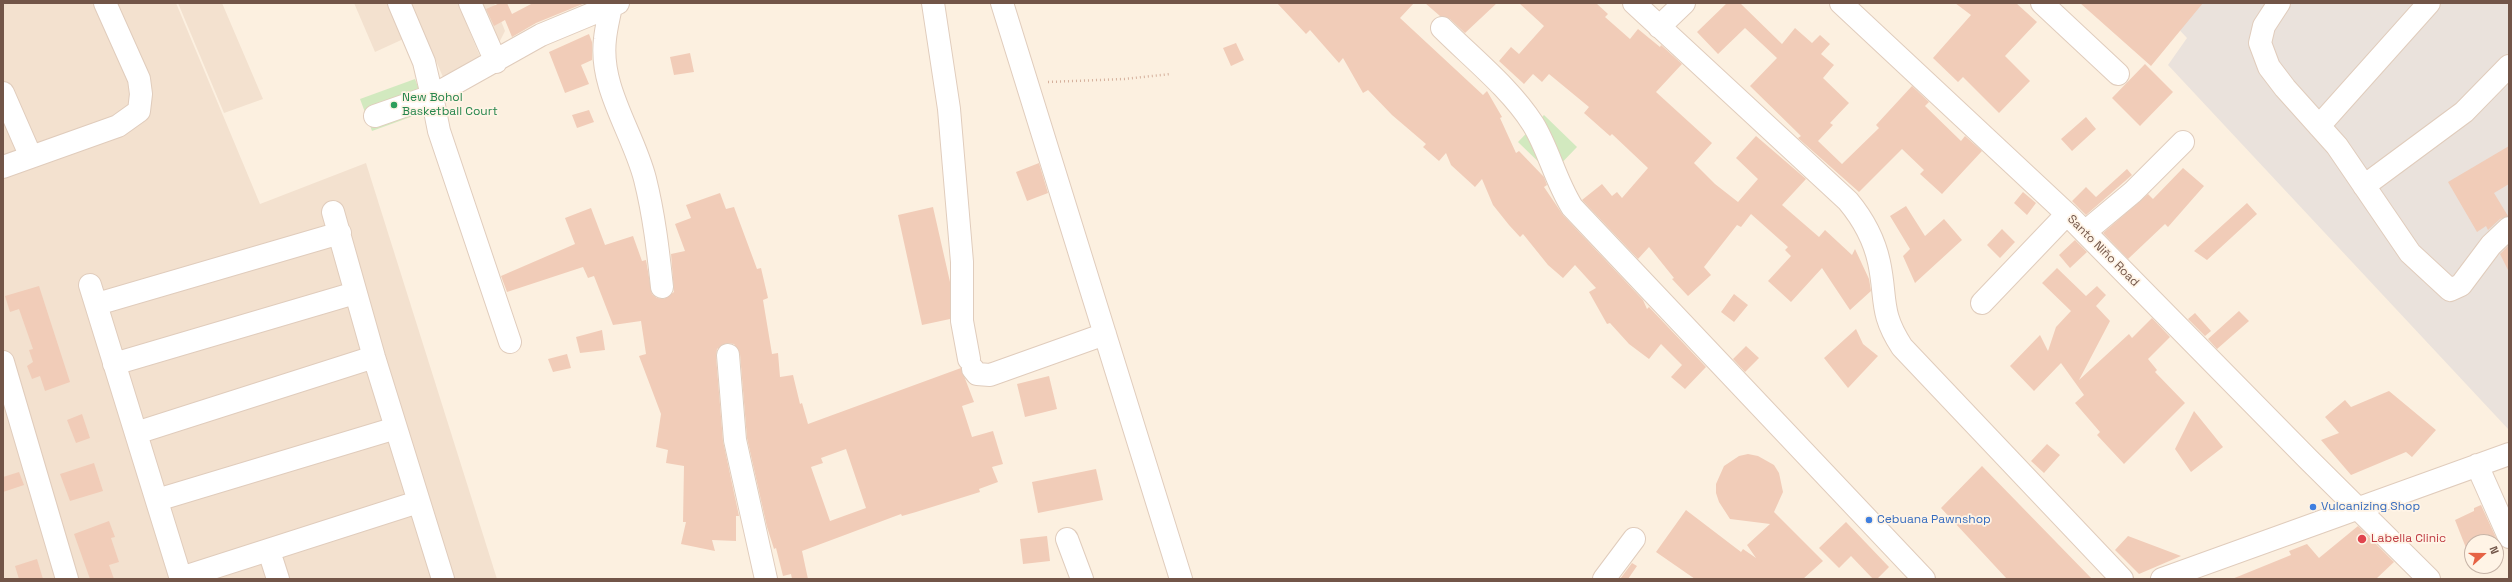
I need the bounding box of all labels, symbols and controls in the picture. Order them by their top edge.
place label: New Bohol Basketball Court [402,91,498,119]
marker: New Bohol Basketball Court [389,100,399,110]
street label: Santo Niño Road [2064,212,2142,290]
place label: Vulcanizing Shop [2321,500,2420,514]
marker: Vulcanizing Shop [2308,502,2318,512]
place label: Cebuana Pawnshop [1877,513,1991,527]
marker: Cebuana Pawnshop [1864,515,1874,525]
place label: Labella Clinic [2371,532,2446,546]
marker: Labella Clinic [2356,533,2368,545]
north arrow [2464,534,2504,574]
text: N [2486,544,2502,556]

